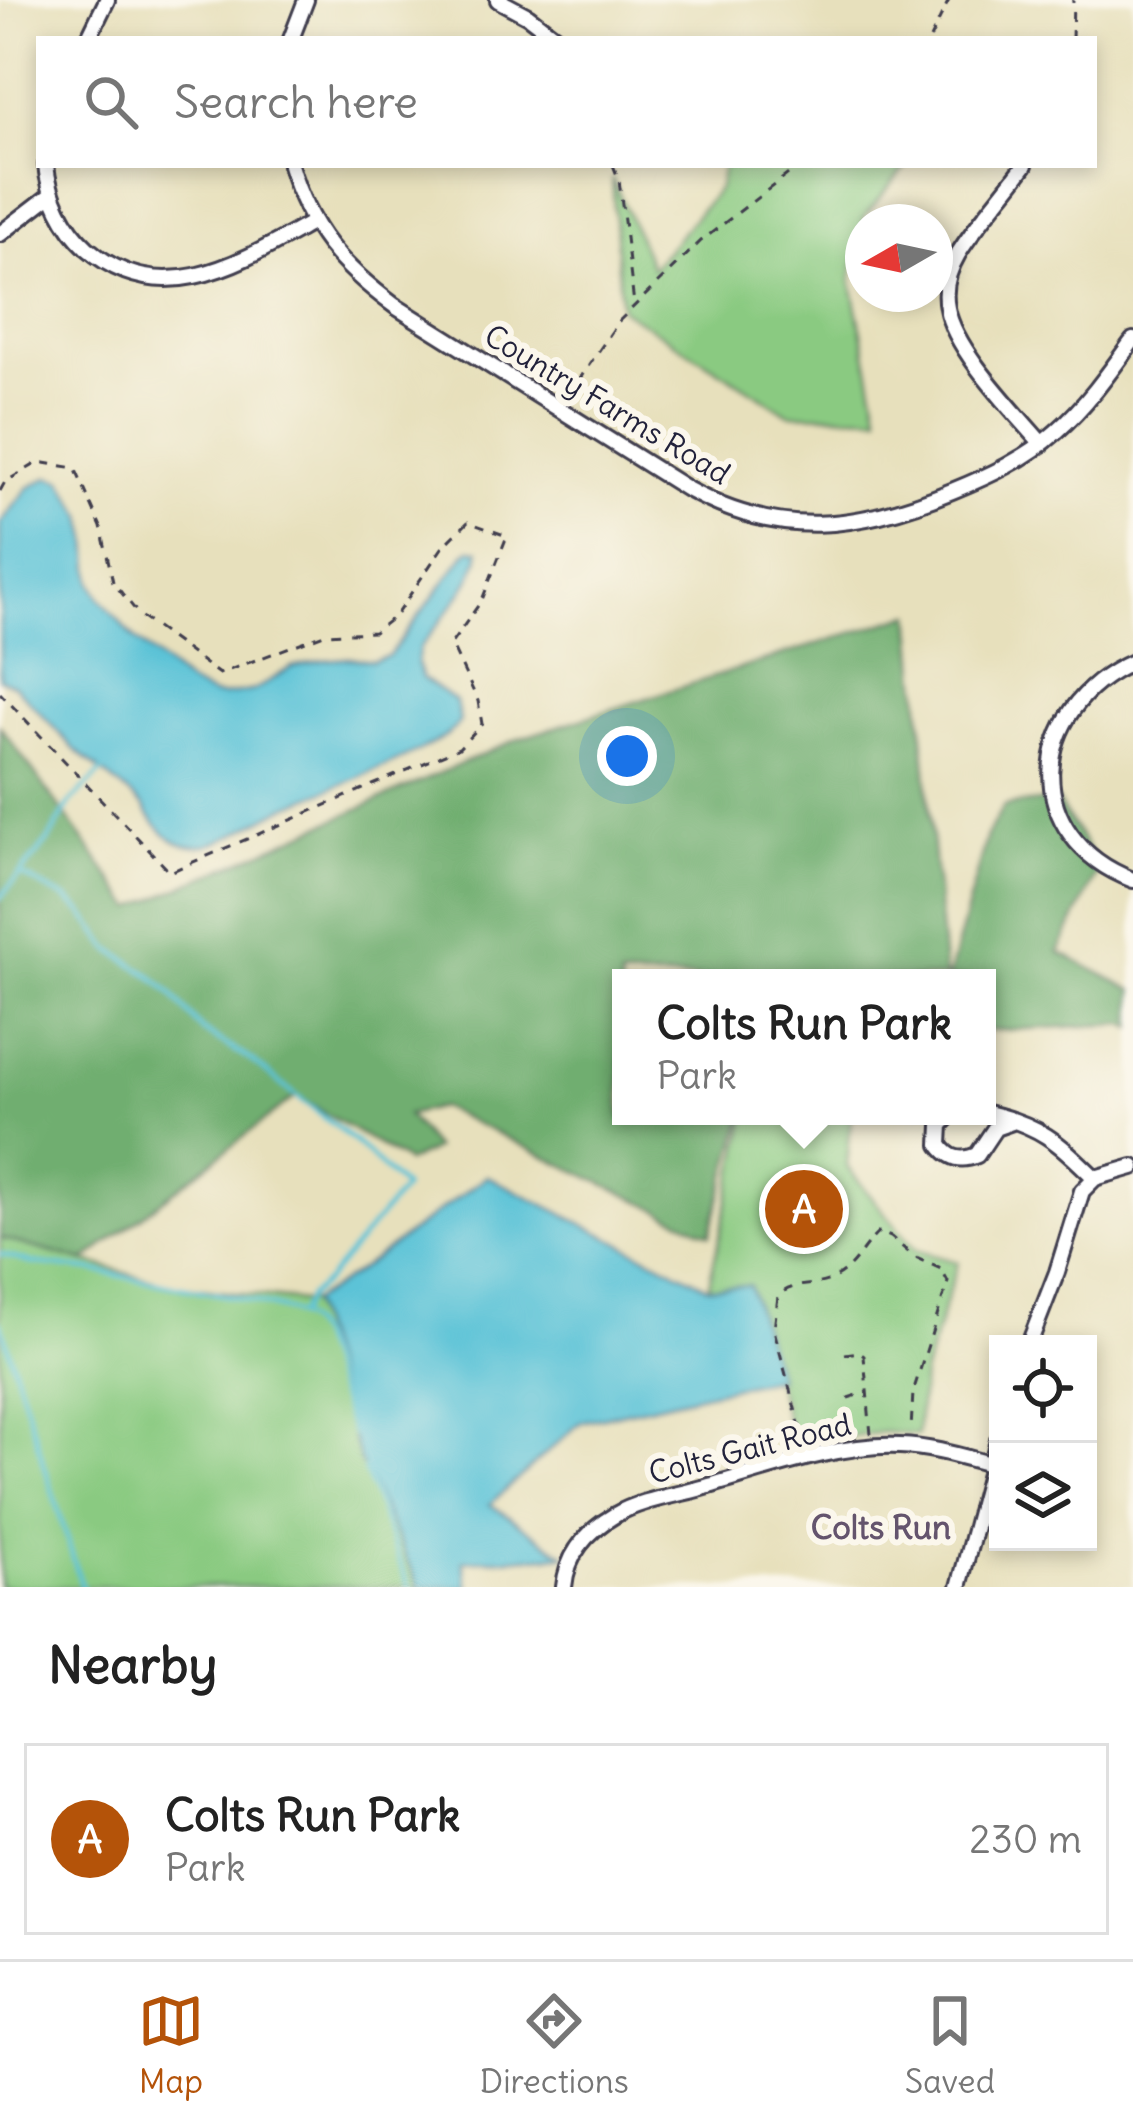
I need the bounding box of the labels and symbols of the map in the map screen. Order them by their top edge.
north arrow [845,204,953,312]
street label: Country Farms Road [478,316,737,492]
your location [597,726,657,786]
pin: A [765,1164,843,1254]
street label: Colts Gait Road [645,1405,855,1492]
district label: Colts Run [811,1506,951,1548]

